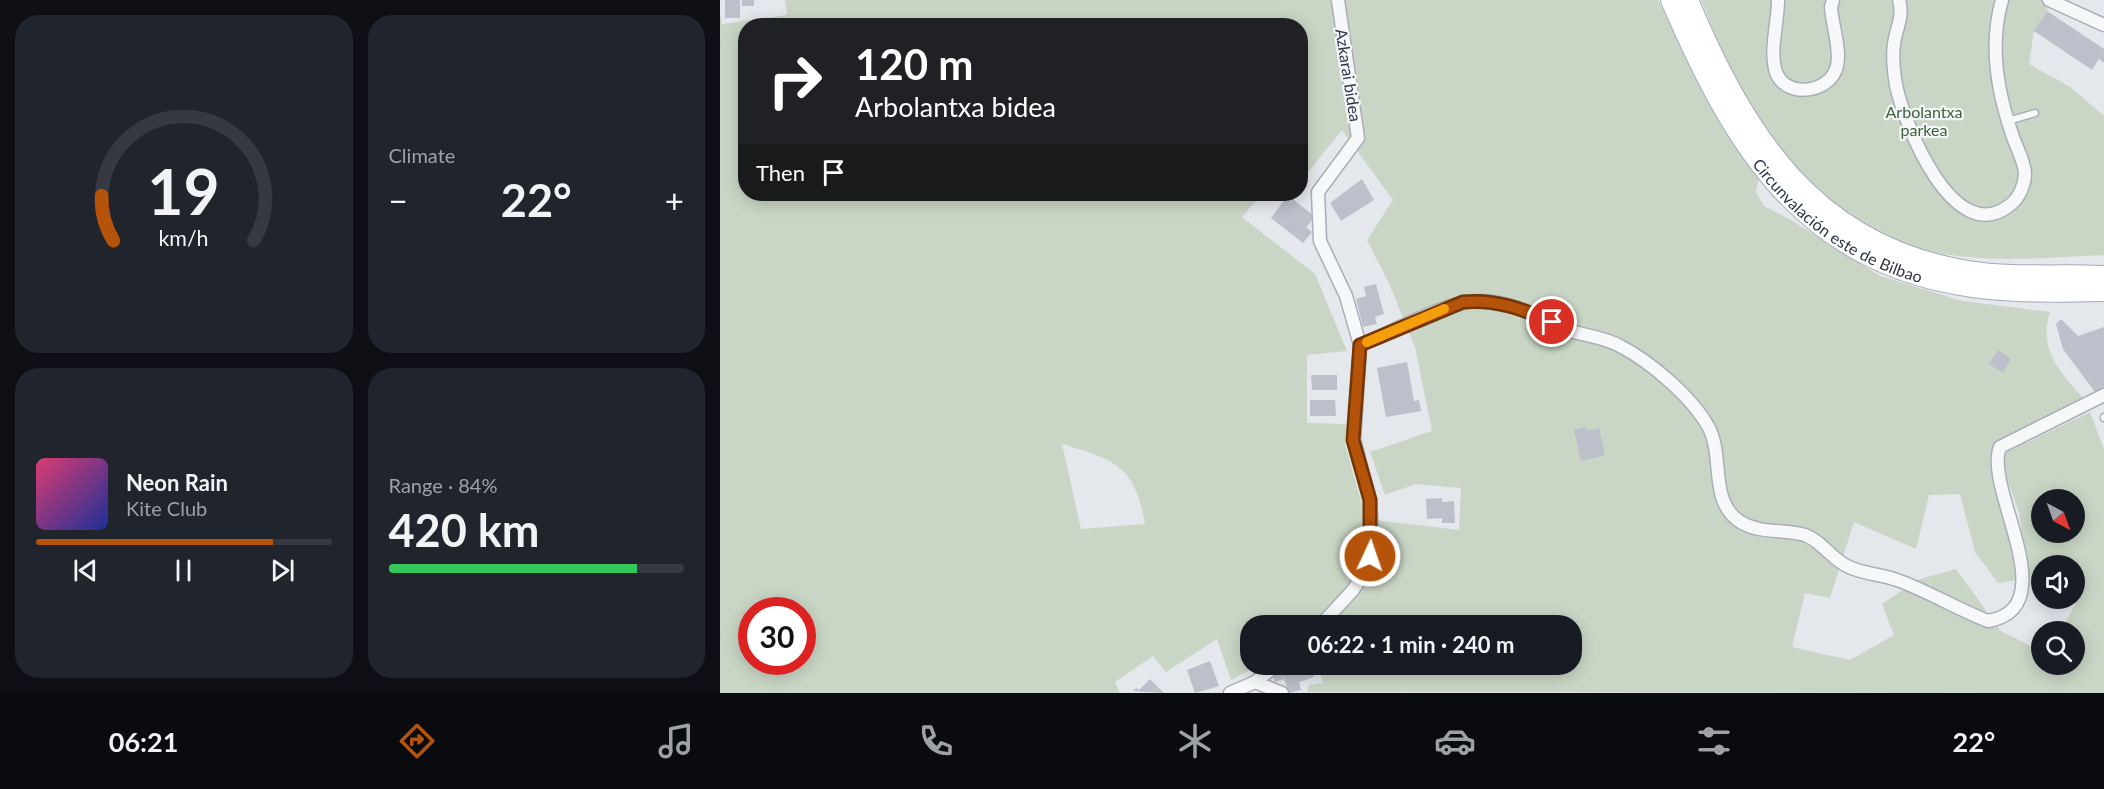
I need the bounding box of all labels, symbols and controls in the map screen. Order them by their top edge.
street label: Azkarai bidea [1332,27,1366,123]
text: 120 m [855,39,973,89]
icon: right [756,42,834,120]
text: Arbolantxa bidea [855,90,1056,123]
park label: Arbolantxa parkea [1886,102,1962,139]
text: Climate [389,143,455,167]
text: 19 [148,153,220,228]
street label: Circunvalación este de Bilbao [1750,154,1925,285]
icon: arrive [817,156,850,189]
text: Then [756,159,805,186]
text: 22° [501,173,572,227]
text: − [389,180,408,220]
text: + [665,180,684,220]
text: km/h [159,225,209,251]
pin [1526,296,1577,347]
icon: arrive [1535,305,1568,338]
text: Neon Rain [126,469,228,496]
text: Range · 84% [389,473,497,497]
north arrow [2031,489,2085,543]
map controls [2031,489,2085,675]
text: Kite Club [126,496,207,520]
text: 420 km [389,503,539,557]
position arrow [1338,524,1402,588]
icon: previous [69,554,102,587]
icon: pause [167,554,200,587]
icon: next [266,554,299,587]
button: sound [2031,555,2085,609]
speed limit sign: 30 [738,597,816,675]
button: search [2031,621,2085,675]
text: 06:22 · 1 min · 240 m [1308,631,1514,658]
icon: directions [396,720,438,762]
icon: music [655,720,697,762]
icon: phone [915,720,957,762]
icon: climate [1174,720,1216,762]
icon: car [1434,720,1476,762]
icon: filters [1693,720,1735,762]
text: 06:21 [109,725,178,758]
text: 22° [1953,725,1995,758]

